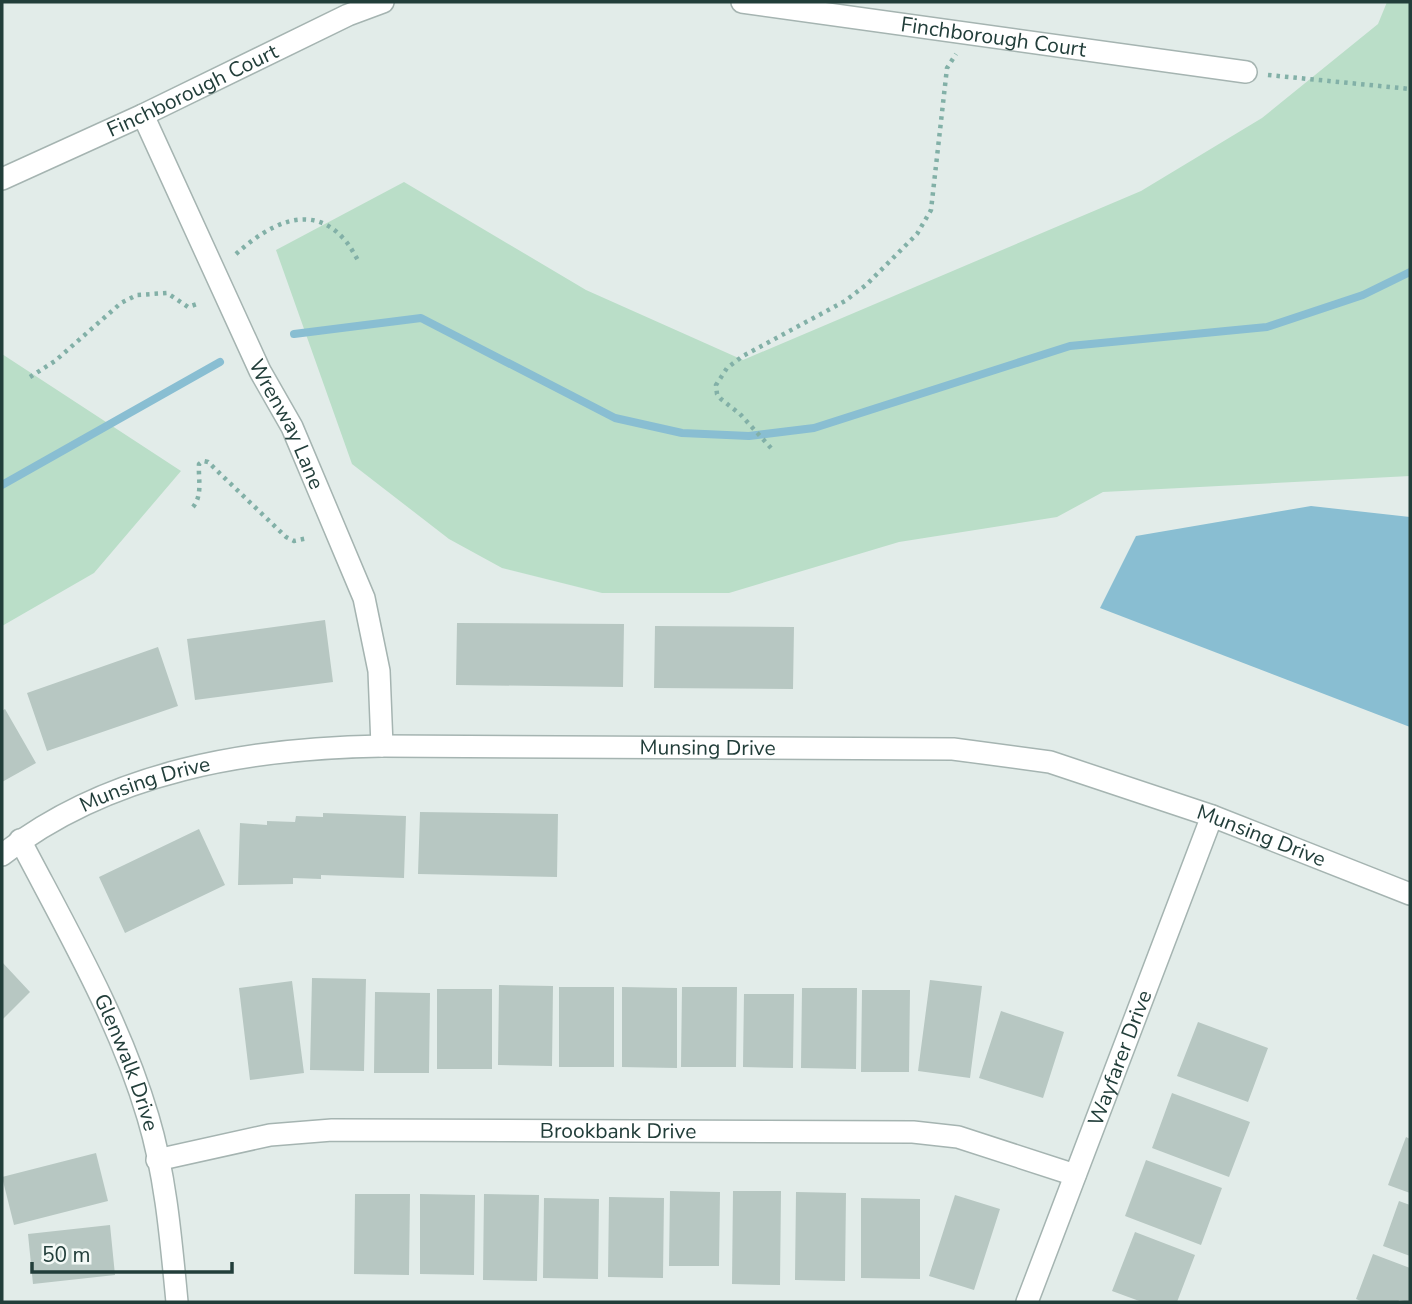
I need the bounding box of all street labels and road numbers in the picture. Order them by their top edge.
street label: Finchborough Court [899,10,1089,64]
street label: Finchborough Court [102,37,283,144]
street label: Wrenway Lane [242,354,331,494]
street label: Munsing Drive [639,733,776,762]
street label: Munsing Drive [75,750,213,819]
street label: Munsing Drive [1193,798,1330,873]
street label: Wayfarer Drive [1081,986,1158,1130]
street label: Glenwalk Drive [87,989,165,1134]
street label: Brookbank Drive [540,1117,696,1145]

